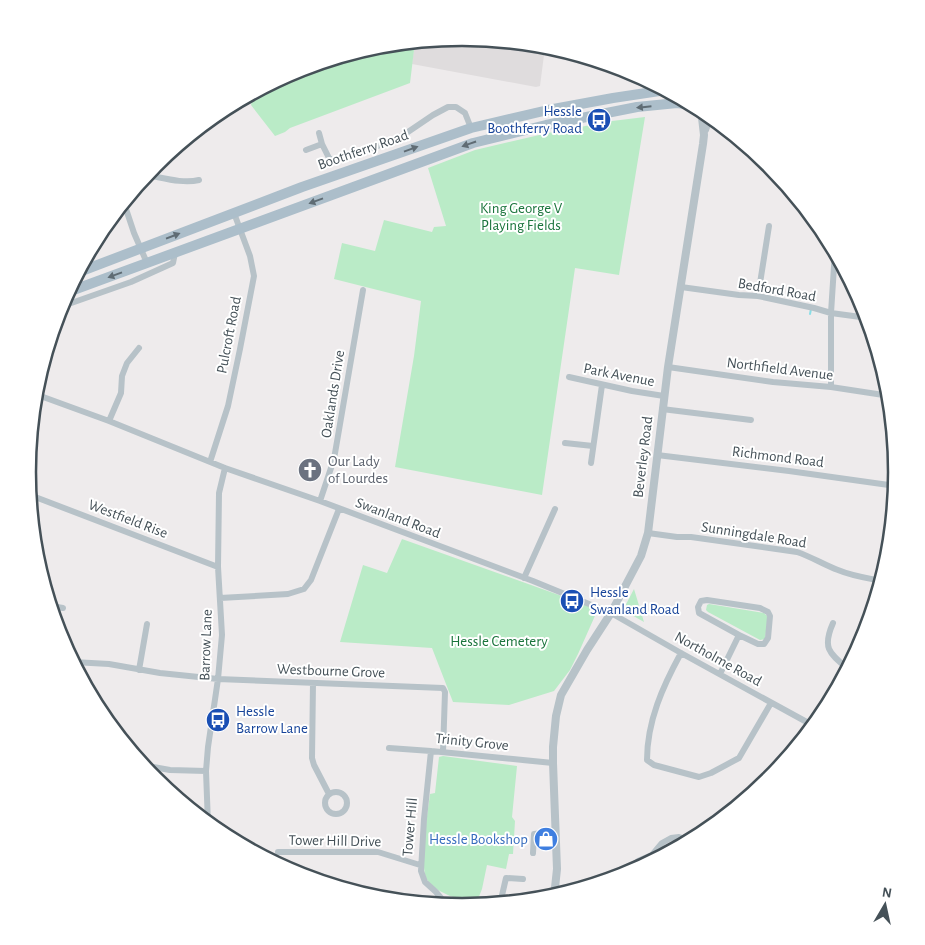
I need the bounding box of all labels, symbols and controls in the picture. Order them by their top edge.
one-way arrow [636,103,652,111]
place label: Hessle Boothferry Road [487,104,582,136]
bus stop icon: Hessle Boothferry Road [586,107,612,133]
street label: Boothferry Road [316,127,410,173]
one-way arrow [461,141,476,148]
one-way arrow [404,145,419,153]
one-way arrow [309,198,324,205]
park label: King George V Playing Fields [480,201,563,233]
one-way arrow [166,232,181,240]
one-way arrow [107,271,122,279]
street label: Bedford Road [737,276,817,304]
street label: Pulcroft Road [214,295,244,375]
street label: Oaklands Drive [319,349,347,439]
street label: Northfield Avenue [726,355,834,383]
street label: Park Avenue [582,361,656,389]
street label: Beverley Road [631,415,655,499]
street label: Richmond Road [731,444,825,470]
place label: Our Lady of Lourdes [328,454,388,486]
church icon: Our Lady of Lourdes [297,457,323,483]
street label: Swanland Road [354,495,443,541]
street label: Westfield Rise [86,497,170,541]
street label: Sunningdale Road [700,519,808,551]
place label: Hessle Swanland Road [590,585,680,617]
bus stop icon: Hessle Swanland Road [559,588,585,614]
street label: Barrow Lane [197,609,215,681]
street label: Northolme Road [672,629,764,689]
park label: Hessle Cemetery [450,634,548,649]
street label: Westbourne Grove [277,662,385,680]
place label: Hessle Barrow Lane [236,704,308,736]
bus stop icon: Hessle Barrow Lane [205,707,231,733]
street label: Trinity Grove [435,731,509,753]
street label: Tower Hill [400,797,420,857]
shop icon: Hessle Bookshop [533,826,559,852]
place label: Hessle Bookshop [429,832,528,847]
street label: Tower Hill Drive [289,833,382,849]
north arrow [860,880,910,930]
text: N [881,885,893,901]

